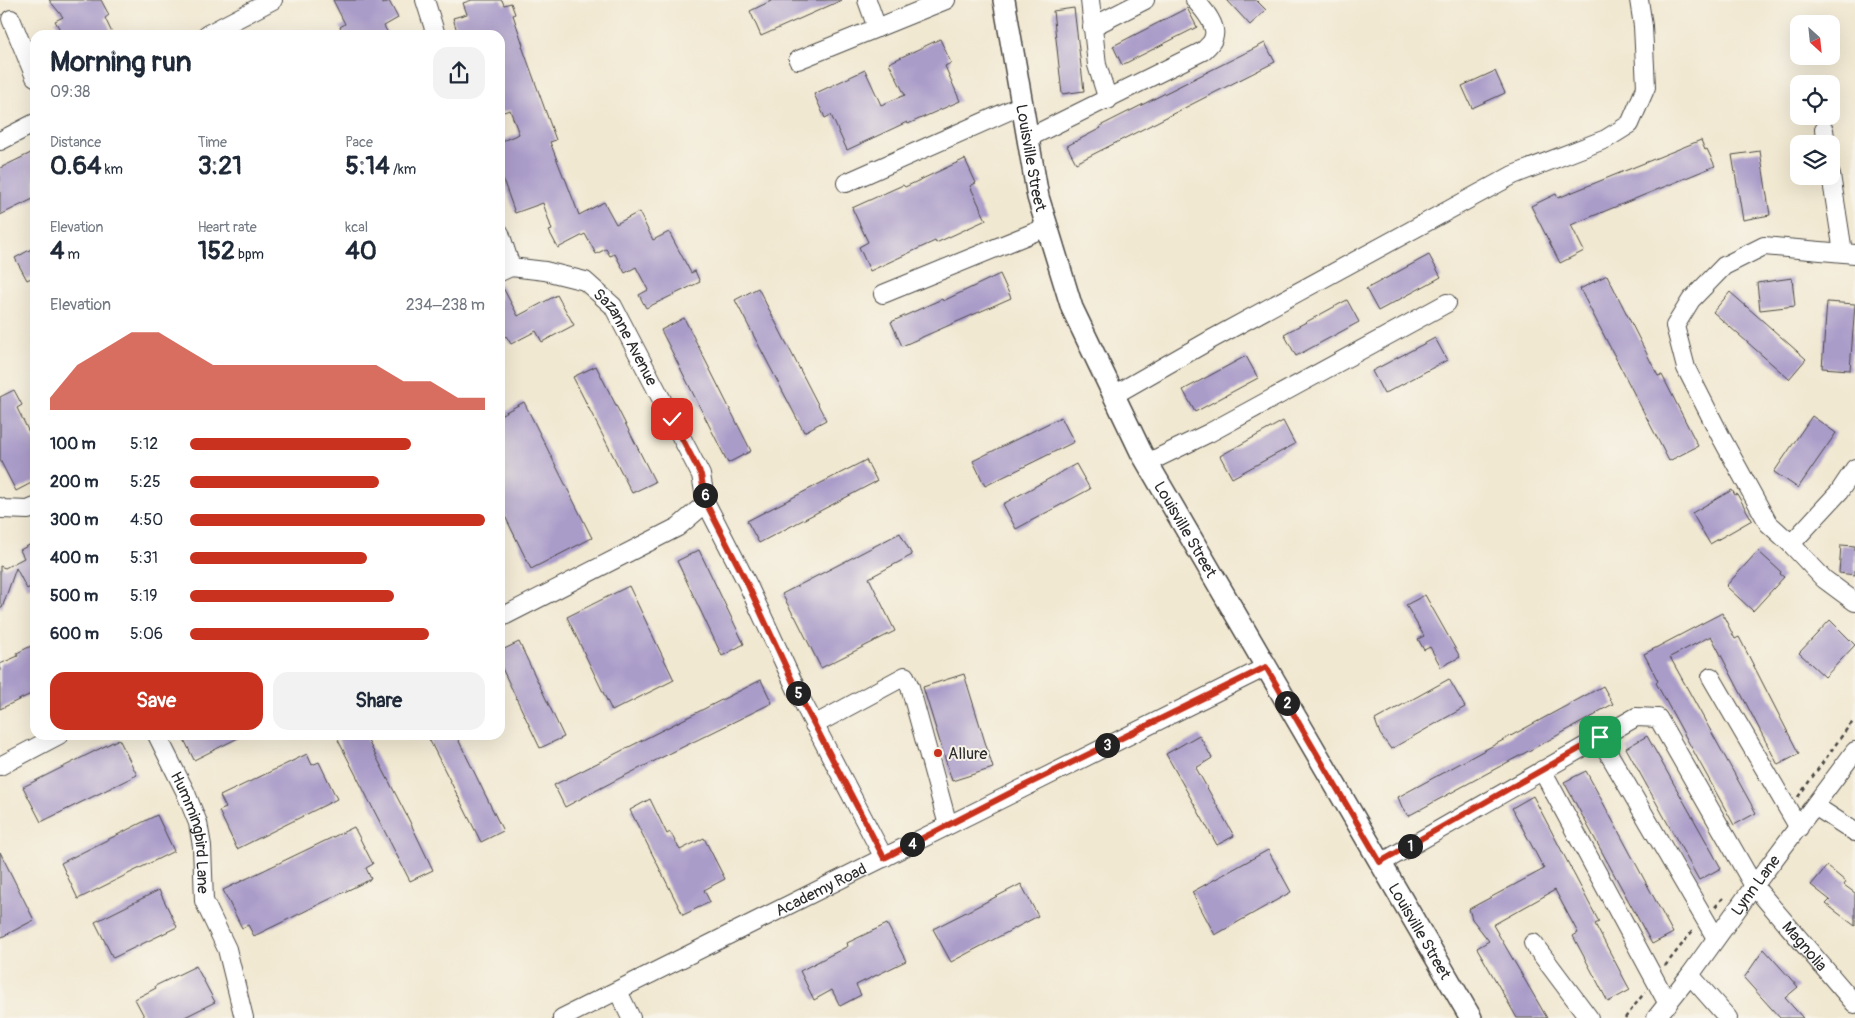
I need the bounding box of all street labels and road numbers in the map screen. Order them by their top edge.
street label: Louisville Street [1011,103,1051,214]
street label: Sazanne Avenue [589,284,662,390]
street label: Louisville Street [1149,478,1221,582]
street label: Hummingbird Lane [166,768,213,894]
street label: Lynn Lane [1727,851,1785,920]
street label: Academy Road [772,859,870,921]
street label: Louisville Street [1383,880,1455,984]
street label: Magnolia [1778,917,1831,975]

